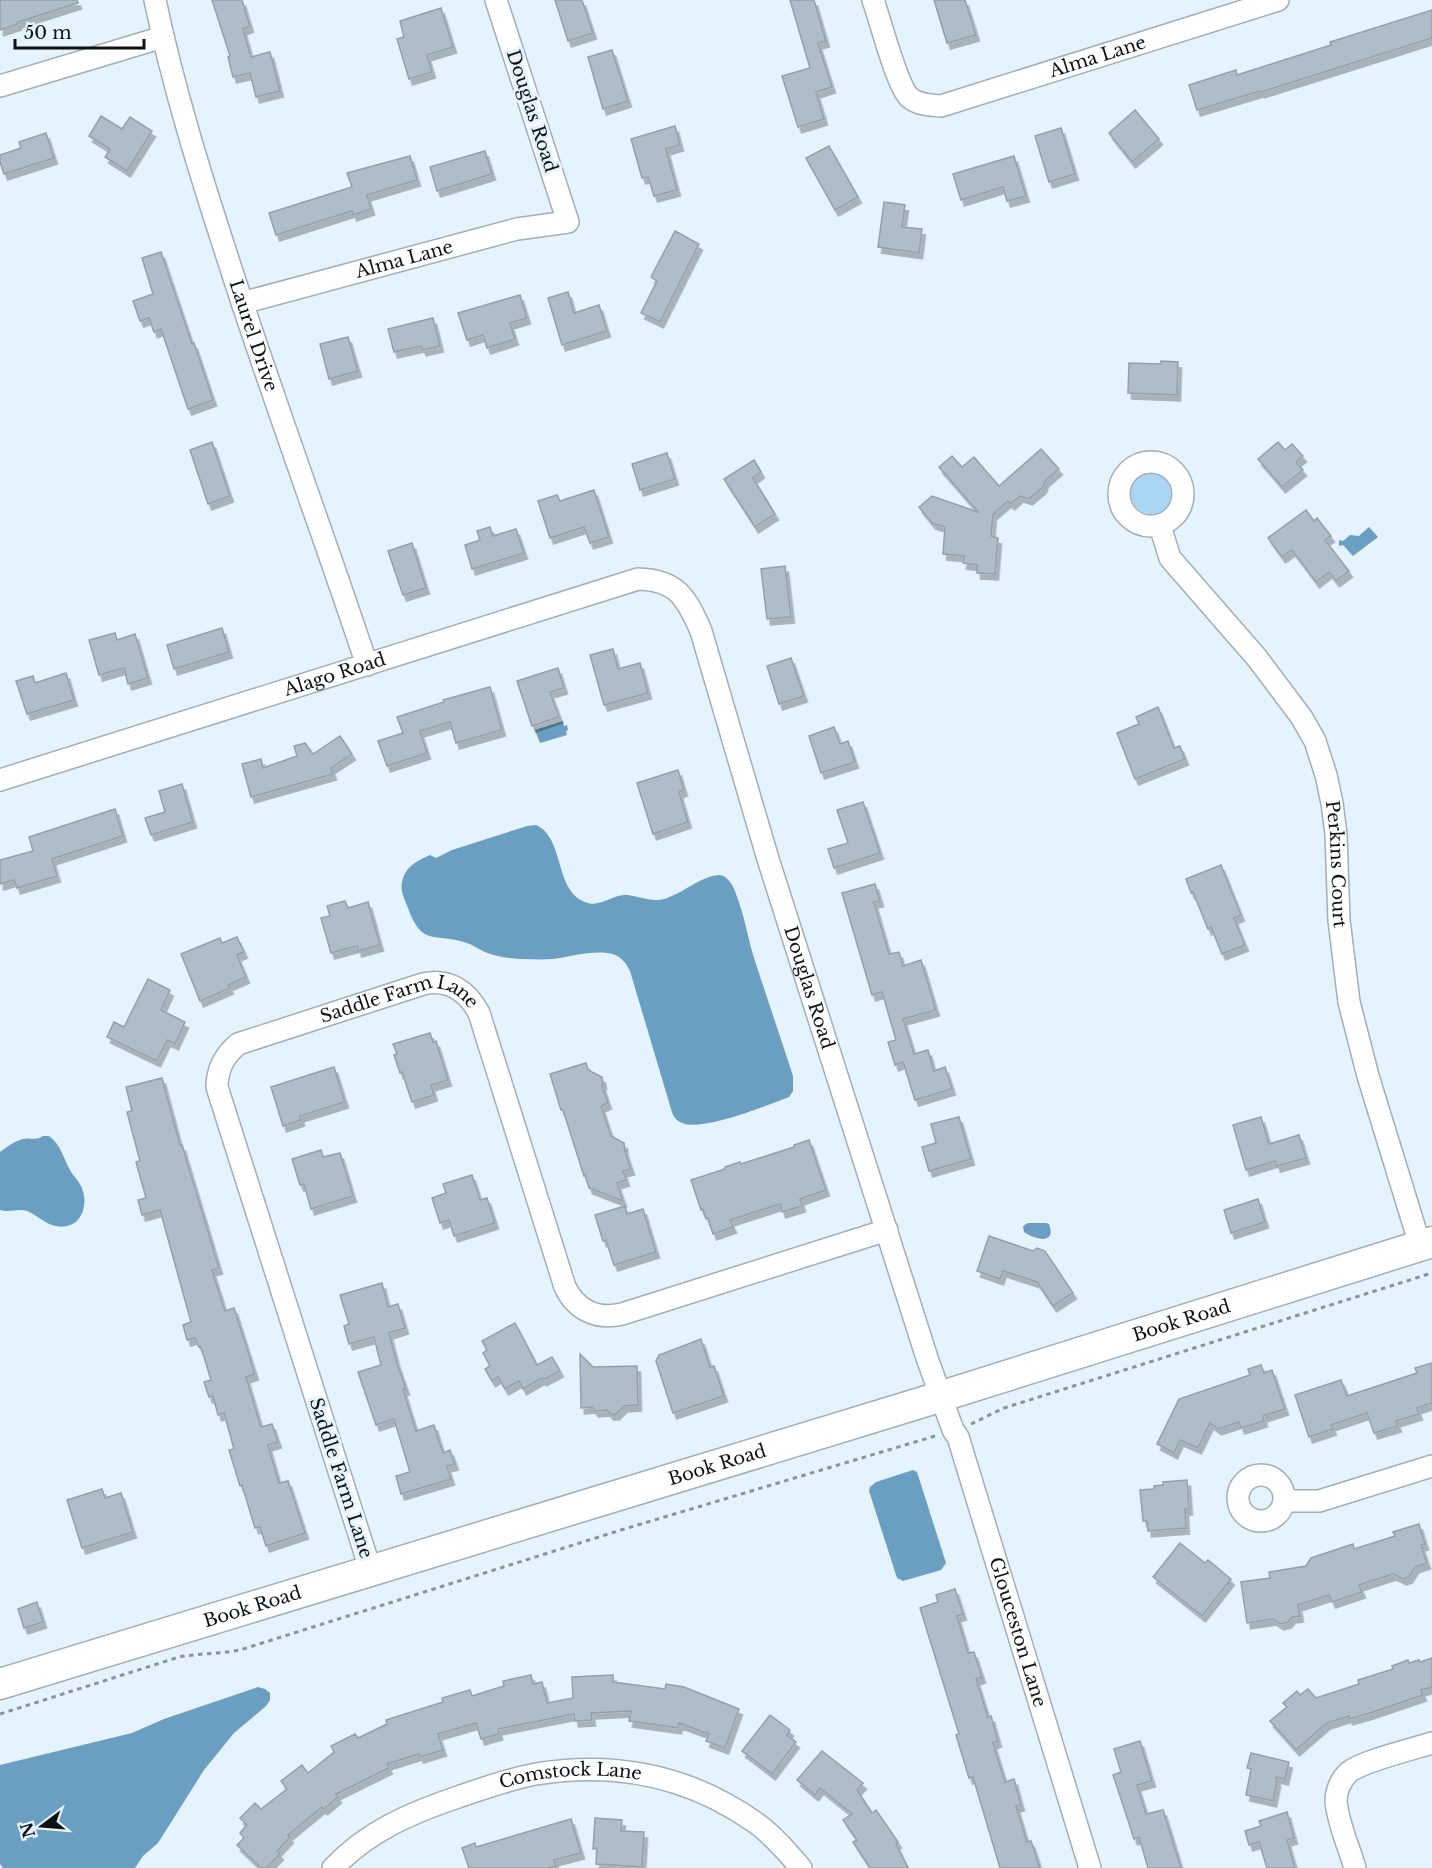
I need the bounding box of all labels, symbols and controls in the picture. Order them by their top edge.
scale bar [15,12,144,50]
text: 50 m [24,22,72,44]
street label: Alma Lane [1046,31,1149,82]
street label: Douglas Road [502,47,562,175]
street label: Alma Lane [352,236,455,283]
street label: Laurel Drive [224,277,282,394]
street label: Alago Road [280,648,388,701]
street label: Perkins Court [1321,799,1351,929]
street label: Douglas Road [779,923,839,1052]
street label: Saddle Farm Lane [317,971,483,1028]
street label: Book Road [1130,1295,1233,1346]
street label: Saddle Farm Lane [305,1395,377,1561]
street label: Book Road [666,1440,769,1490]
street label: Glouceston Lane [984,1555,1051,1710]
street label: Book Road [201,1582,304,1632]
street label: Comstock Lane [497,1758,644,1794]
north arrow [12,1796,72,1856]
text: N [16,1820,39,1840]

